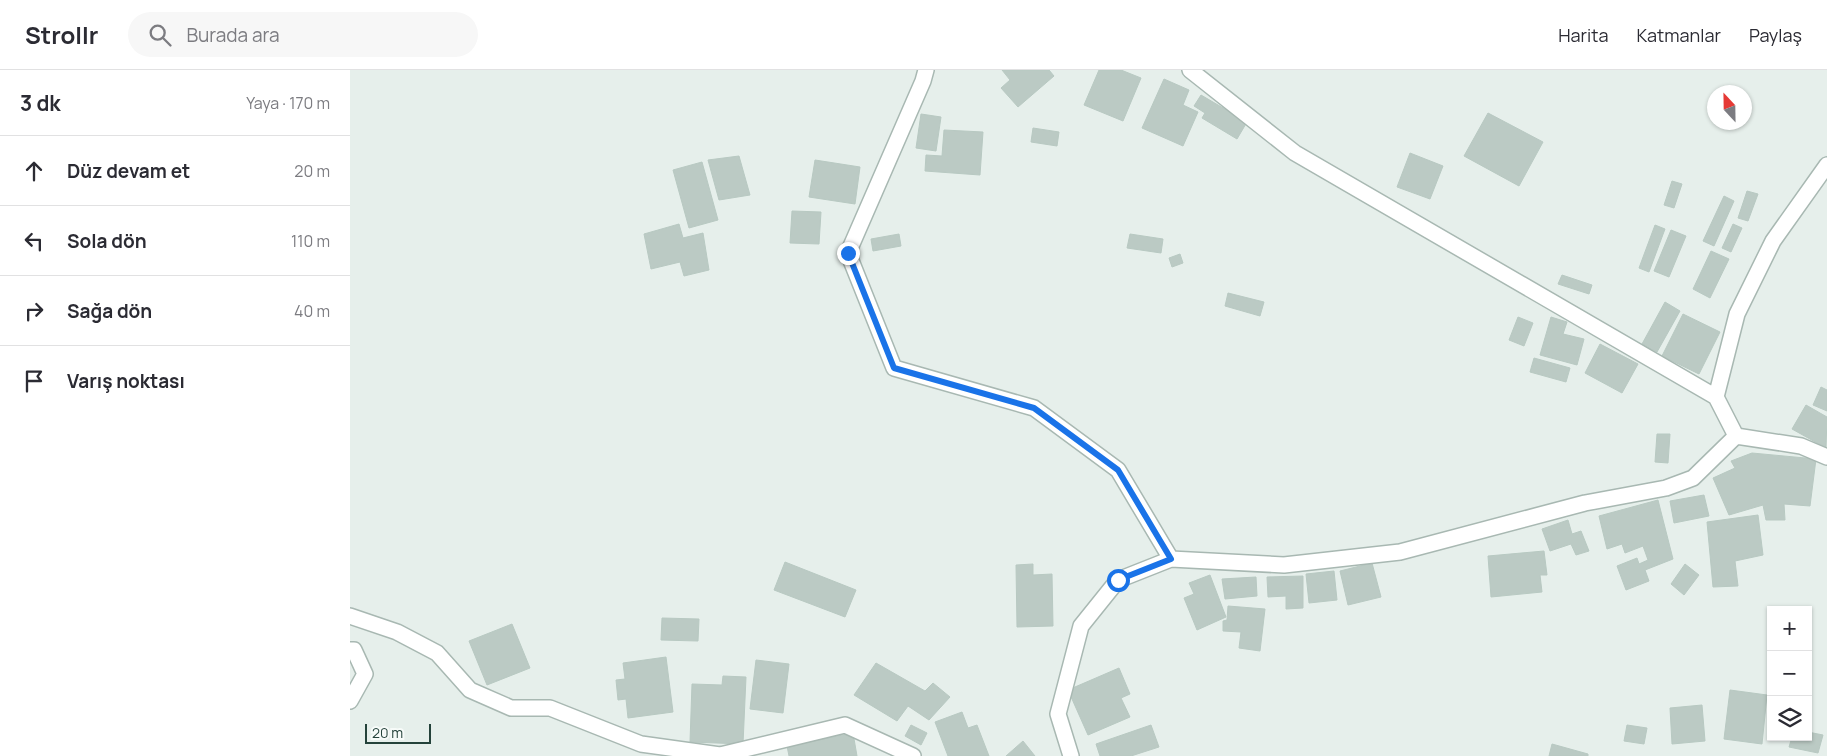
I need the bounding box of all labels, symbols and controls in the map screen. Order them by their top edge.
search box [128,12,478,57]
text: Strollr [25,18,98,51]
icon: search [146,21,174,49]
text: Burada ara [186,22,280,48]
text: Harita [1558,23,1608,47]
text: Katmanlar [1636,23,1721,47]
text: Paylaş [1749,23,1802,47]
north arrow [1707,85,1752,130]
text: 3 dk [20,89,61,117]
text: Yaya · 170 m [246,92,330,114]
icon: ahead [20,157,48,185]
text: Düz devam et [67,158,190,184]
text: 20 m [294,160,330,182]
icon: left [20,227,48,255]
text: Sola dön [67,228,147,254]
text: 110 m [291,230,330,252]
route end [837,242,860,265]
icon: right [20,297,48,325]
text: Sağa dön [67,298,152,324]
text: 40 m [294,300,330,322]
icon: arrive [20,367,48,395]
text: Varış noktası [67,368,185,394]
route start [1107,569,1130,592]
map controls [1767,606,1812,741]
button: + [1767,606,1812,651]
button: − [1767,651,1812,696]
button: layers [1767,696,1812,741]
scale bar [365,721,431,744]
text: 20 m [372,723,403,742]

